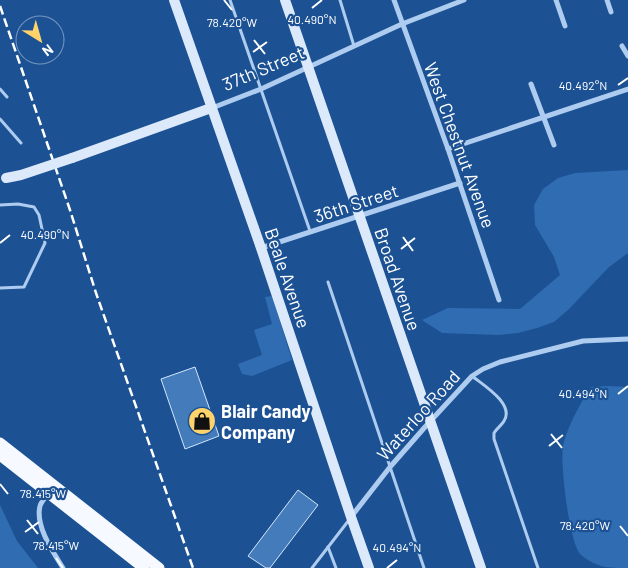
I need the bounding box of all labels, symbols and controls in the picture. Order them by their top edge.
text: 40.490°N [287,12,337,26]
north arrow [15,15,65,65]
text: 78.420°W [207,15,258,29]
text: N [39,41,57,60]
street label: 37th Street [219,41,307,95]
street label: West Chestnut Avenue [420,59,500,231]
text: 40.492°N [559,78,607,92]
street label: 36th Street [311,179,401,227]
street label: Beale Avenue [261,225,315,331]
street label: Broad Avenue [370,225,426,333]
text: 40.490°N [20,227,70,241]
street label: Waterloo Road [372,365,464,465]
text: 40.494°N [559,386,607,400]
place label: Blair Candy Company [221,400,311,443]
shop icon: Blair Candy Company [187,406,217,436]
text: 78.415°W [20,486,67,500]
text: 78.420°W [560,518,611,532]
text: 78.415°W [33,538,80,552]
text: 40.494°N [373,540,421,554]

